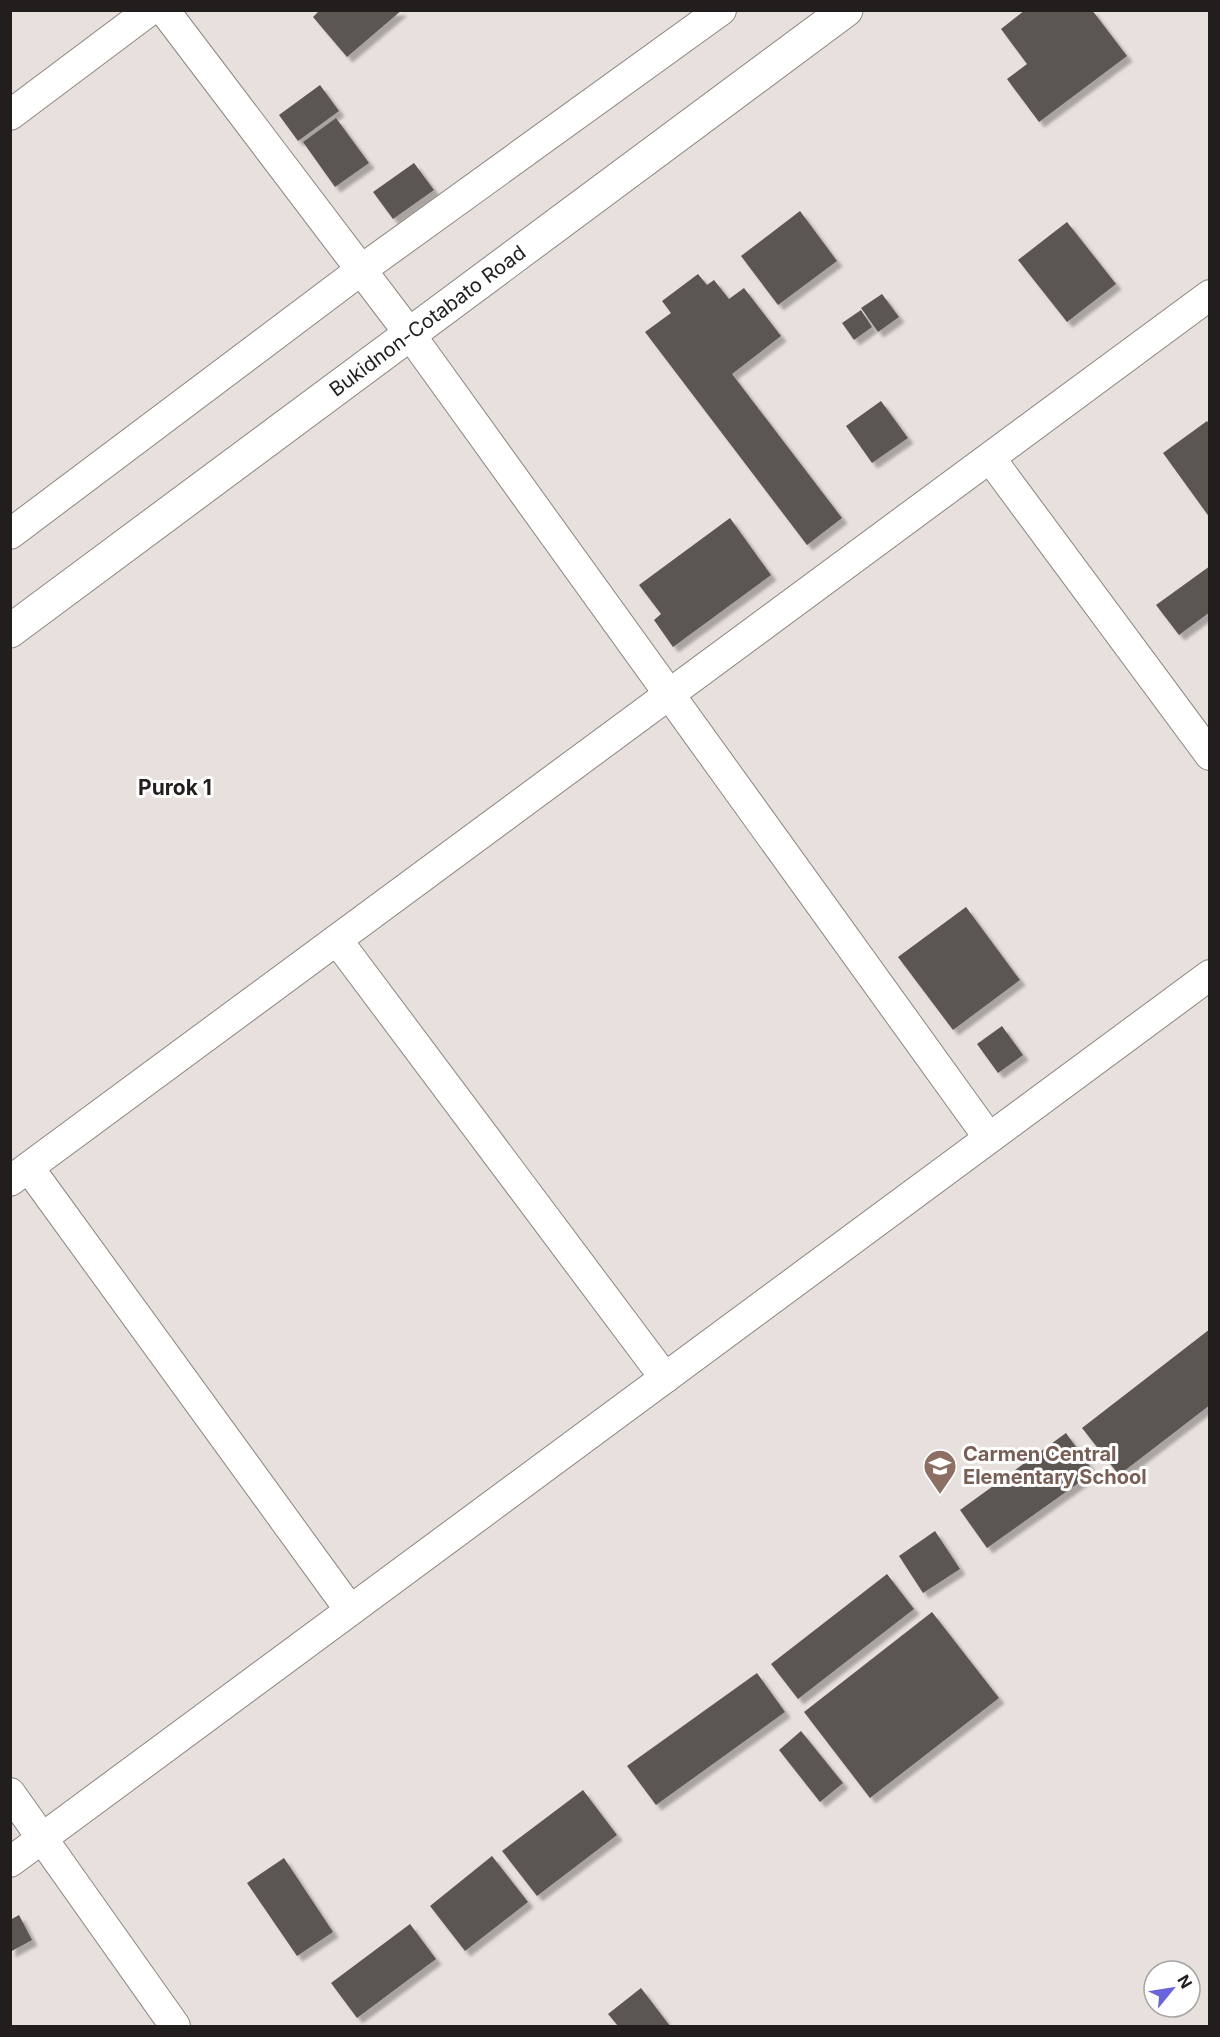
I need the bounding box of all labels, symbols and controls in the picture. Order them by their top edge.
street label: Bukidnon-Cotabato Road [325,240,530,402]
district label: Purok 1 [138,775,212,800]
place label: Carmen Central Elementary School [963,1442,1147,1489]
school or university icon: Carmen Central Elementary School [922,1448,958,1495]
north arrow [1142,1959,1202,2019]
text: N [1173,1971,1197,1992]

